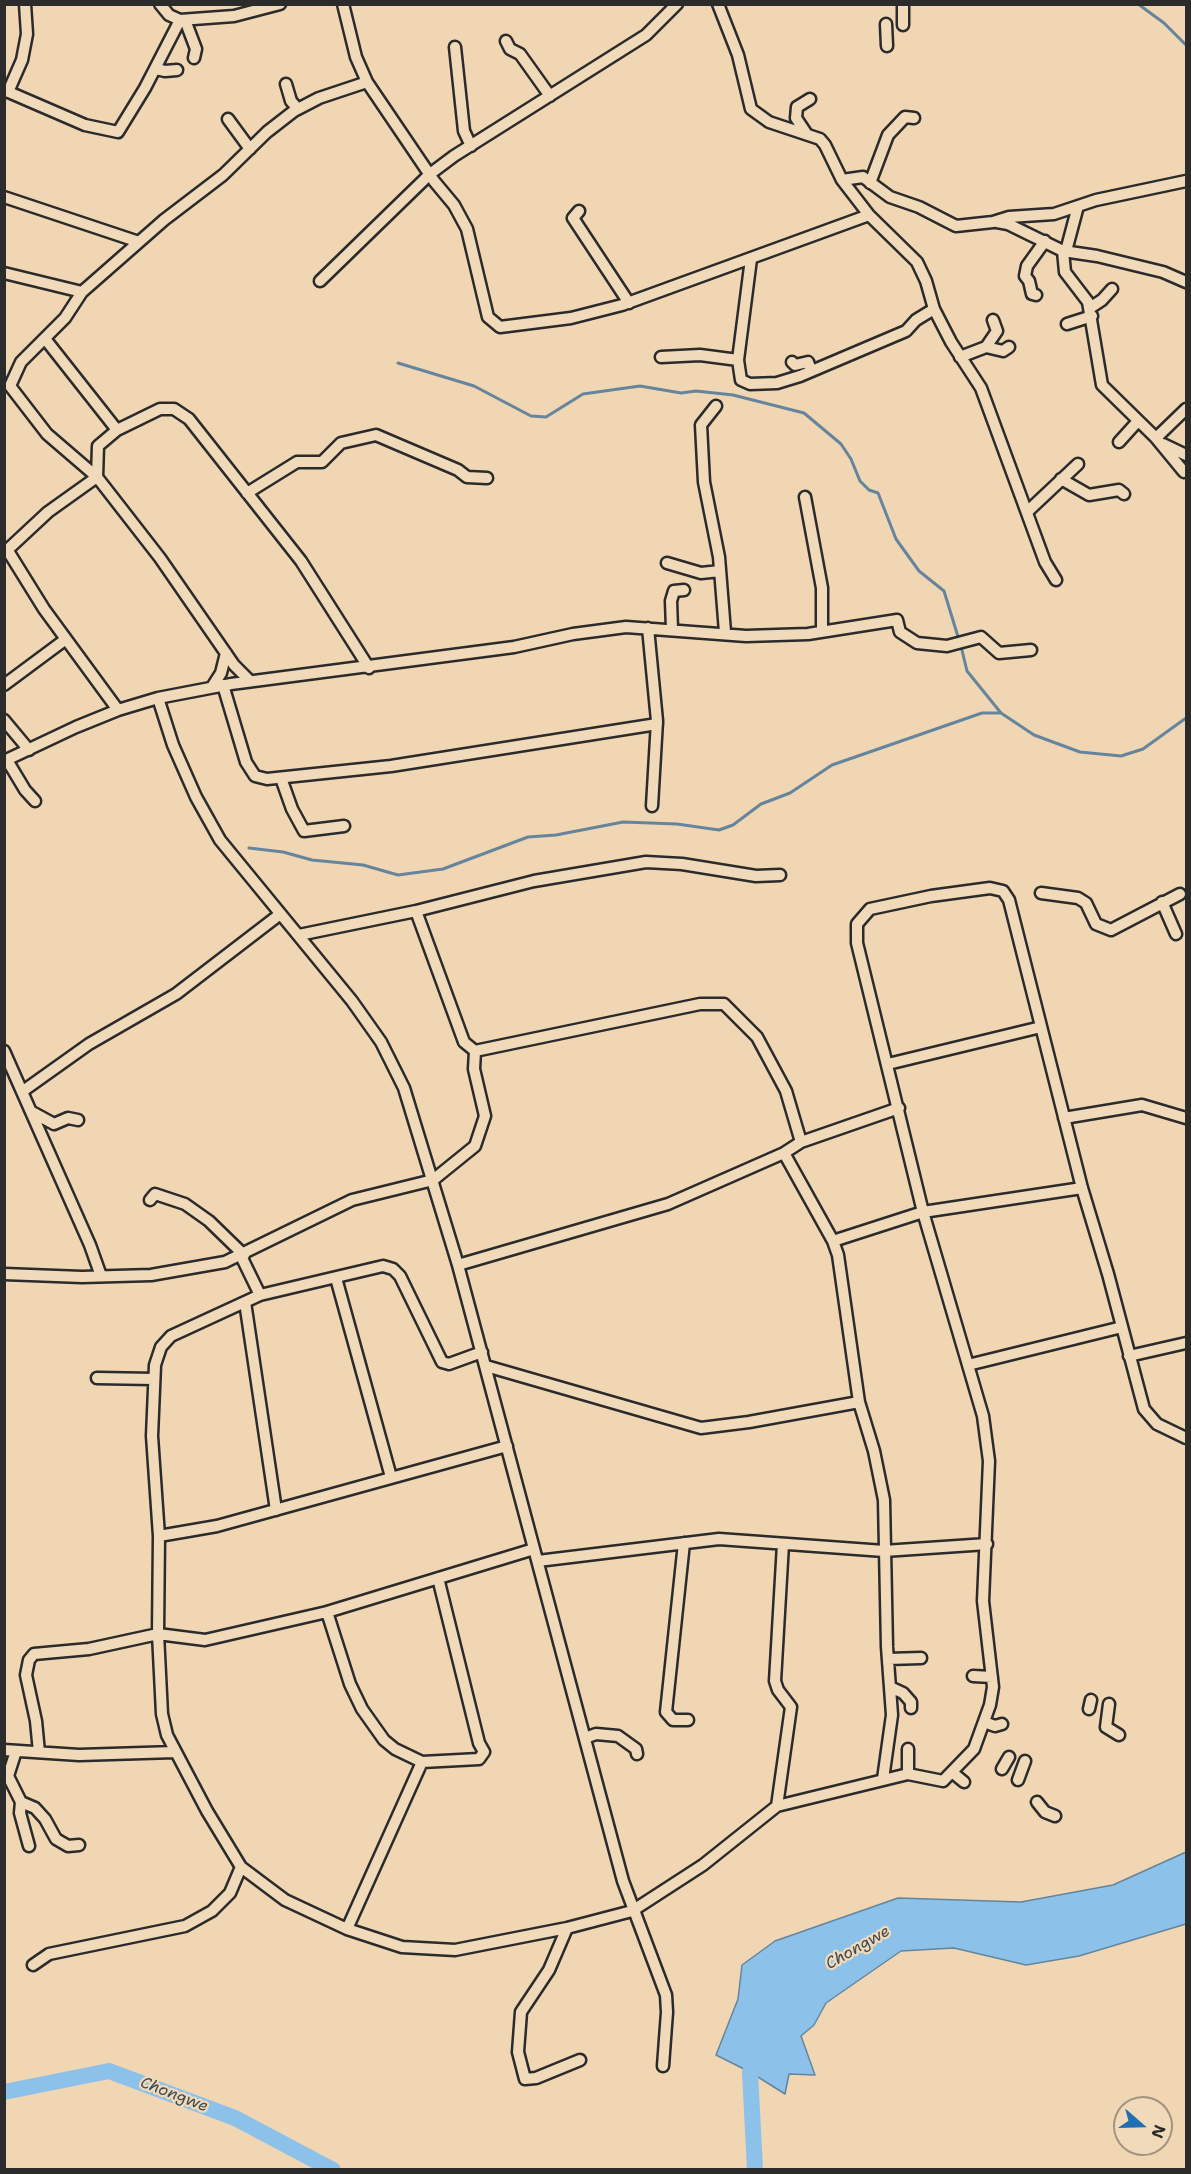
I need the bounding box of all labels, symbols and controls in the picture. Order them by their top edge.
water label: Chongwe [822,1922,894,1974]
water label: Chongwe [137,2073,211,2117]
north arrow [1113,2096,1173,2156]
text: N [1146,2122,1171,2141]

